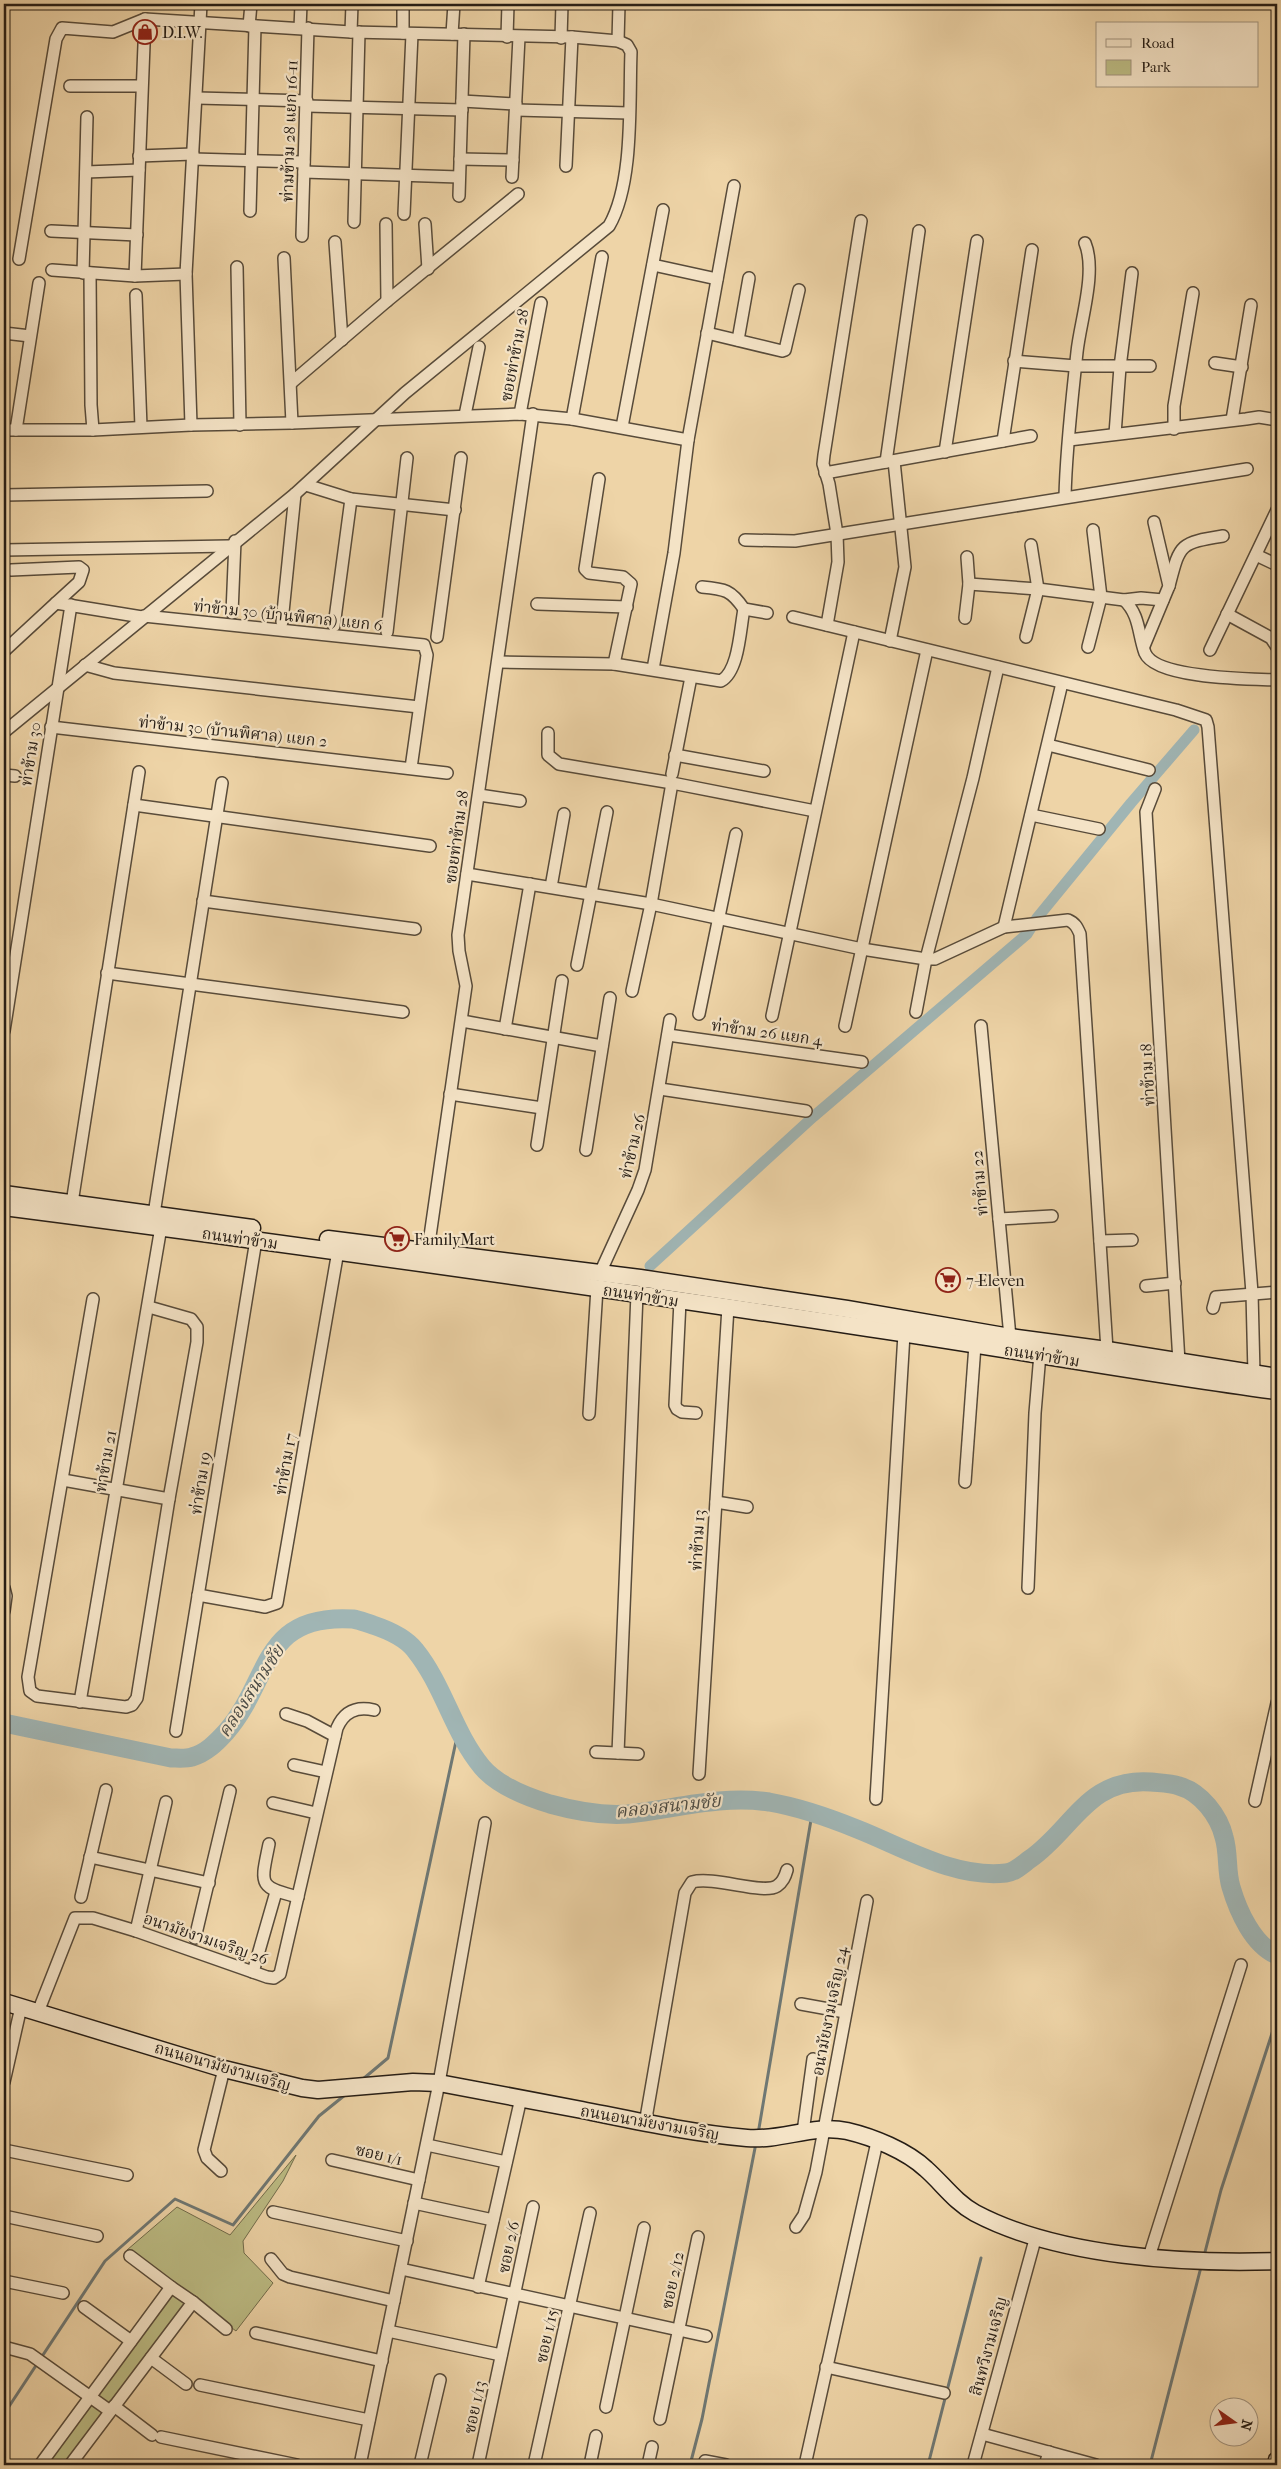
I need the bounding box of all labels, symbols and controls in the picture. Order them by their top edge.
shop icon: D.I.W. [132,19,158,45]
legend [1096,22,1258,88]
place label: D.I.W. [162,23,203,42]
text: Road [1141,34,1175,52]
text: Park [1141,58,1171,76]
street label: ท่ามข้าม 28 แยก 16-11 [278,60,301,202]
street label: ซอยท่าข้าม 28 [496,307,533,403]
street label: ท่าข้าม 30 (บ้านพิศาล) แยก 6 [193,596,384,635]
street label: ท่าข้าม 30 (บ้านพิศาล) แยก 2 [138,712,328,751]
street label: ท่าข้าม 30 [16,721,45,787]
street label: ซอยท่าข้าม 28 [441,789,472,885]
street label: ท่าข้าม 26 แยก 4 [710,1015,824,1050]
street label: ท่าข้าม 18 [1136,1043,1159,1107]
street label: ท่าข้าม 26 [616,1112,649,1180]
street label: ท่าข้าม 22 [967,1149,992,1216]
street label: ถนนท่าข้าม [201,1224,279,1253]
supermarket icon: FamilyMart [384,1226,410,1252]
place label: FamilyMart [414,1230,495,1249]
supermarket icon: 7-Eleven [935,1267,961,1293]
place label: 7-Eleven [966,1271,1025,1290]
street label: ถนนท่าข้าม [602,1280,680,1311]
street label: ถนนท่าข้าม [1003,1340,1081,1371]
street label: ท่าข้าม 21 [91,1428,120,1494]
street label: ท่าข้าม 17 [271,1431,300,1497]
street label: ท่าข้าม 19 [186,1450,215,1516]
street label: ท่าข้าม 13 [686,1509,709,1571]
water label: คลองสนามชัย [214,1640,290,1741]
water label: คลองสนามชัย [614,1790,723,1822]
street label: อนามัยงามเจริญ 26 [141,1908,271,1969]
street label: อนามัยงามเจริญ 24 [808,1944,851,2077]
street label: ถนนอนามัยงามเจริญ [153,2038,293,2095]
street label: ถนนอนามัยงามเจริญ [579,2101,721,2144]
street label: ซอย 1/1 [354,2140,404,2169]
street label: ซอย 2/6 [494,2219,523,2275]
street label: ซอย 2/12 [657,2250,688,2310]
street label: สินทวีงามเจริญ [966,2294,1011,2398]
street label: ซอย 1/15 [532,2308,561,2365]
street label: ซอย 1/13 [460,2379,489,2435]
north arrow [1208,2396,1258,2446]
text: N [1237,2418,1256,2433]

